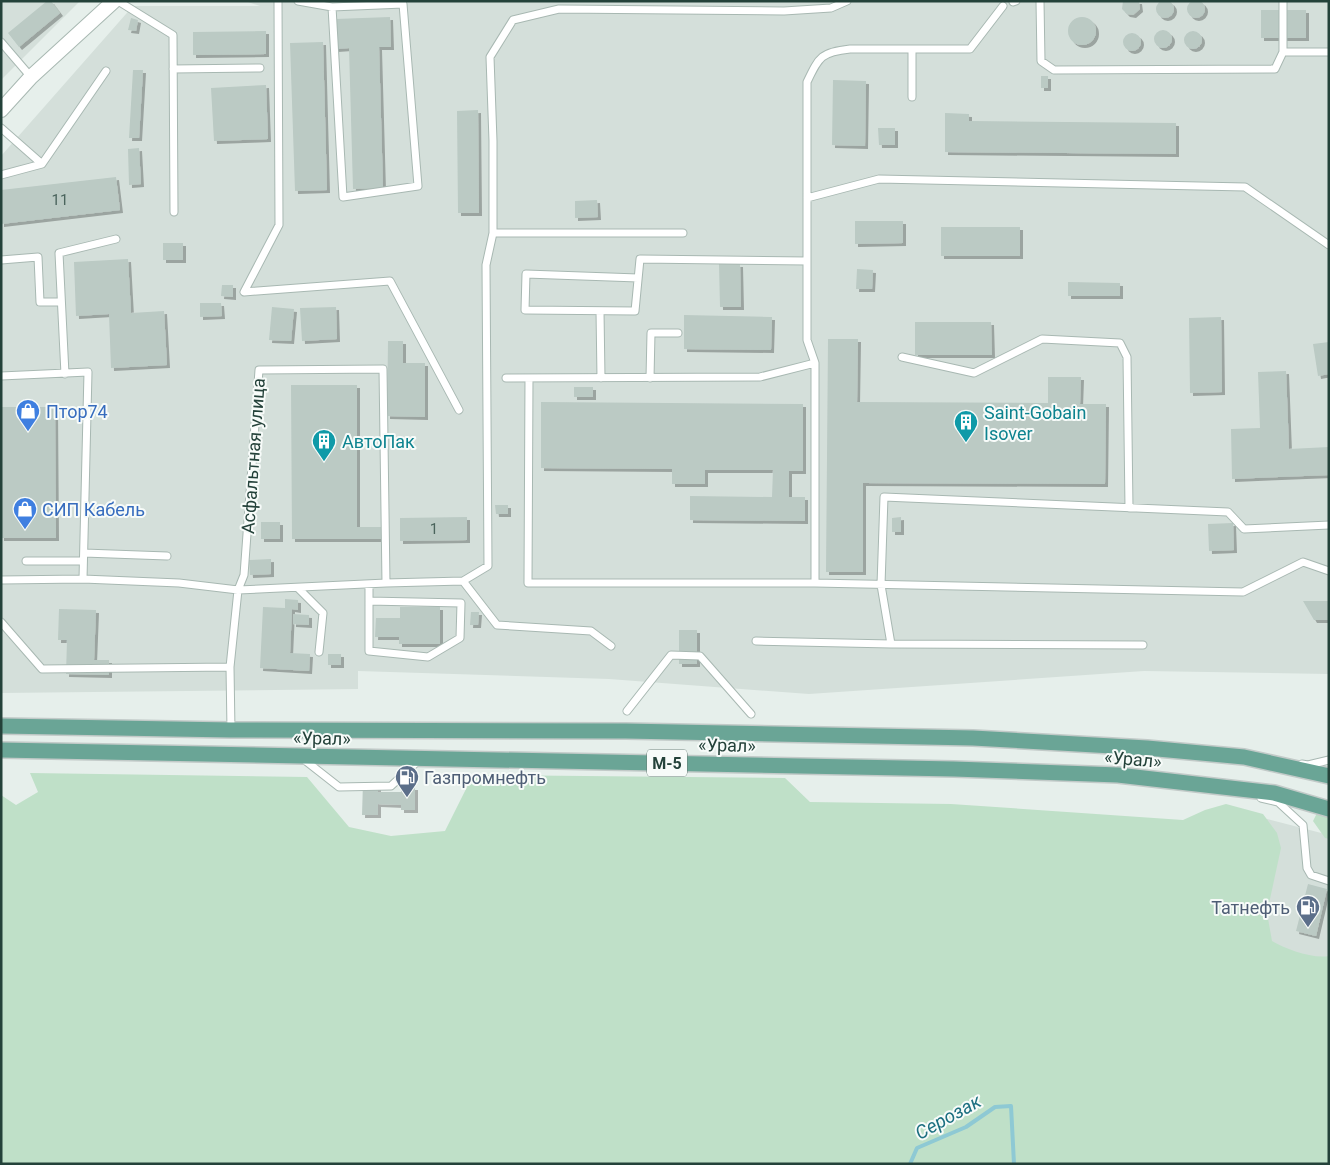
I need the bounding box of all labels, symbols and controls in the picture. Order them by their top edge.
house number: 11 [52,191,68,209]
street label: Асфальтная улица [237,377,269,535]
shop icon: Птор74 [15,398,41,432]
place label: Птор74 [46,401,108,422]
place label: Saint-Gobain Isover [984,402,1086,444]
building icon: Saint-Gobain Isover [953,409,979,443]
building icon: АвтоПак [311,428,337,462]
place label: АвтоПак [342,431,415,452]
shop icon: СИП Кабель [12,496,38,530]
place label: СИП Кабель [42,499,145,520]
house number: 1 [430,520,438,538]
street label: «Урал» [293,727,351,749]
street label: «Урал» [698,734,756,756]
street label: «Урал» [1103,746,1163,772]
road number: М-5 [647,750,687,776]
fuel station icon: Газпромнефть [394,764,420,798]
place label: Газпромнефть [424,767,546,788]
fuel station icon: Татнефть [1295,894,1321,928]
place label: Татнефть [1211,897,1290,918]
water label: Серозак [911,1089,986,1145]

